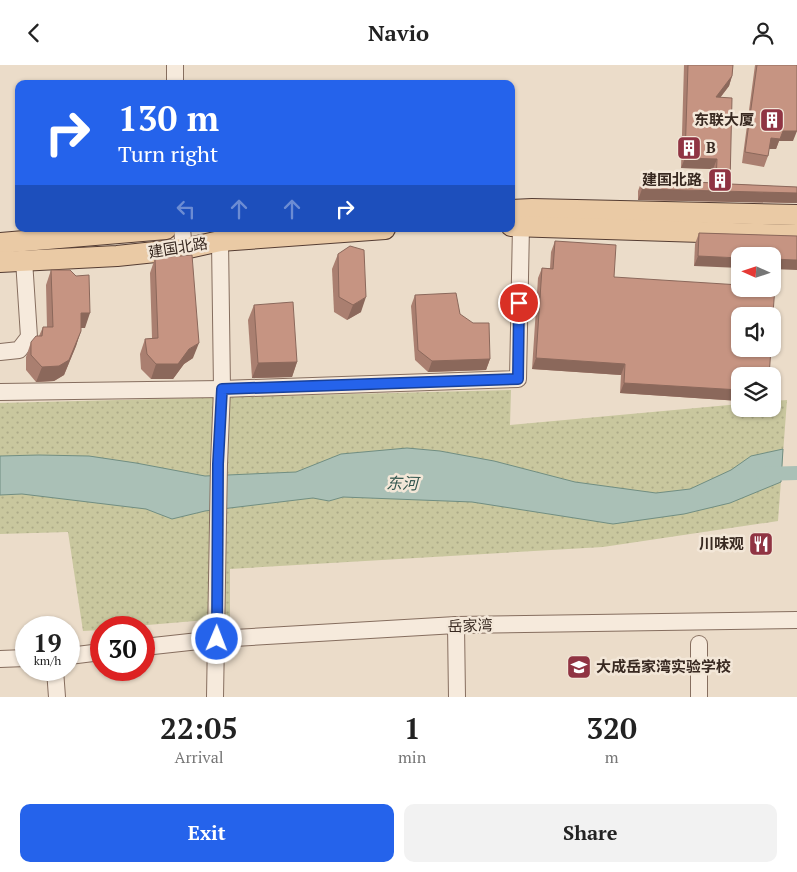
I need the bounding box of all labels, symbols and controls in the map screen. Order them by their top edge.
text: Navio [368,18,429,47]
icon: back [20,19,48,47]
icon: person [749,19,777,47]
text: 130 m [118,95,219,141]
icon: right [35,100,100,165]
building icon: 东联大厦 [759,107,785,133]
place label: 东联大厦 [694,109,754,129]
building icon: B [676,135,702,161]
place label: B [706,137,716,157]
text: Turn right [118,139,218,168]
building icon: 建国北路 [707,167,733,193]
place label: 建国北路 [642,169,702,189]
icon: left [172,195,200,223]
icon: ahead [225,195,253,223]
icon: ahead [278,195,306,223]
icon: right [331,195,359,223]
street label: 建国北路 [147,232,209,262]
north arrow [731,247,781,297]
map controls [731,247,781,417]
pin [498,282,540,324]
icon: arrive [505,289,533,317]
button: sound [731,307,781,357]
button: layers [731,367,781,417]
water label: 东河 [386,472,421,494]
restaurant icon: 川味观 [748,531,774,557]
place label: 川味观 [699,533,744,553]
position arrow [190,612,242,664]
street label: 岳家湾 [447,614,493,636]
speed limit sign: 30 [90,616,155,681]
text: 19 [33,626,62,659]
text: km/h [34,653,61,668]
school or university icon: 大成岳家湾实验学校 [566,654,592,680]
place label: 大成岳家湾实验学校 [596,656,731,676]
text: 22:05 [160,708,238,748]
text: 1 [404,708,421,748]
text: 320 [586,708,637,748]
text: Arrival [174,746,224,768]
text: min [398,746,426,768]
text: m [605,746,618,768]
button: Exit [20,804,394,862]
button: Share [404,804,777,862]

